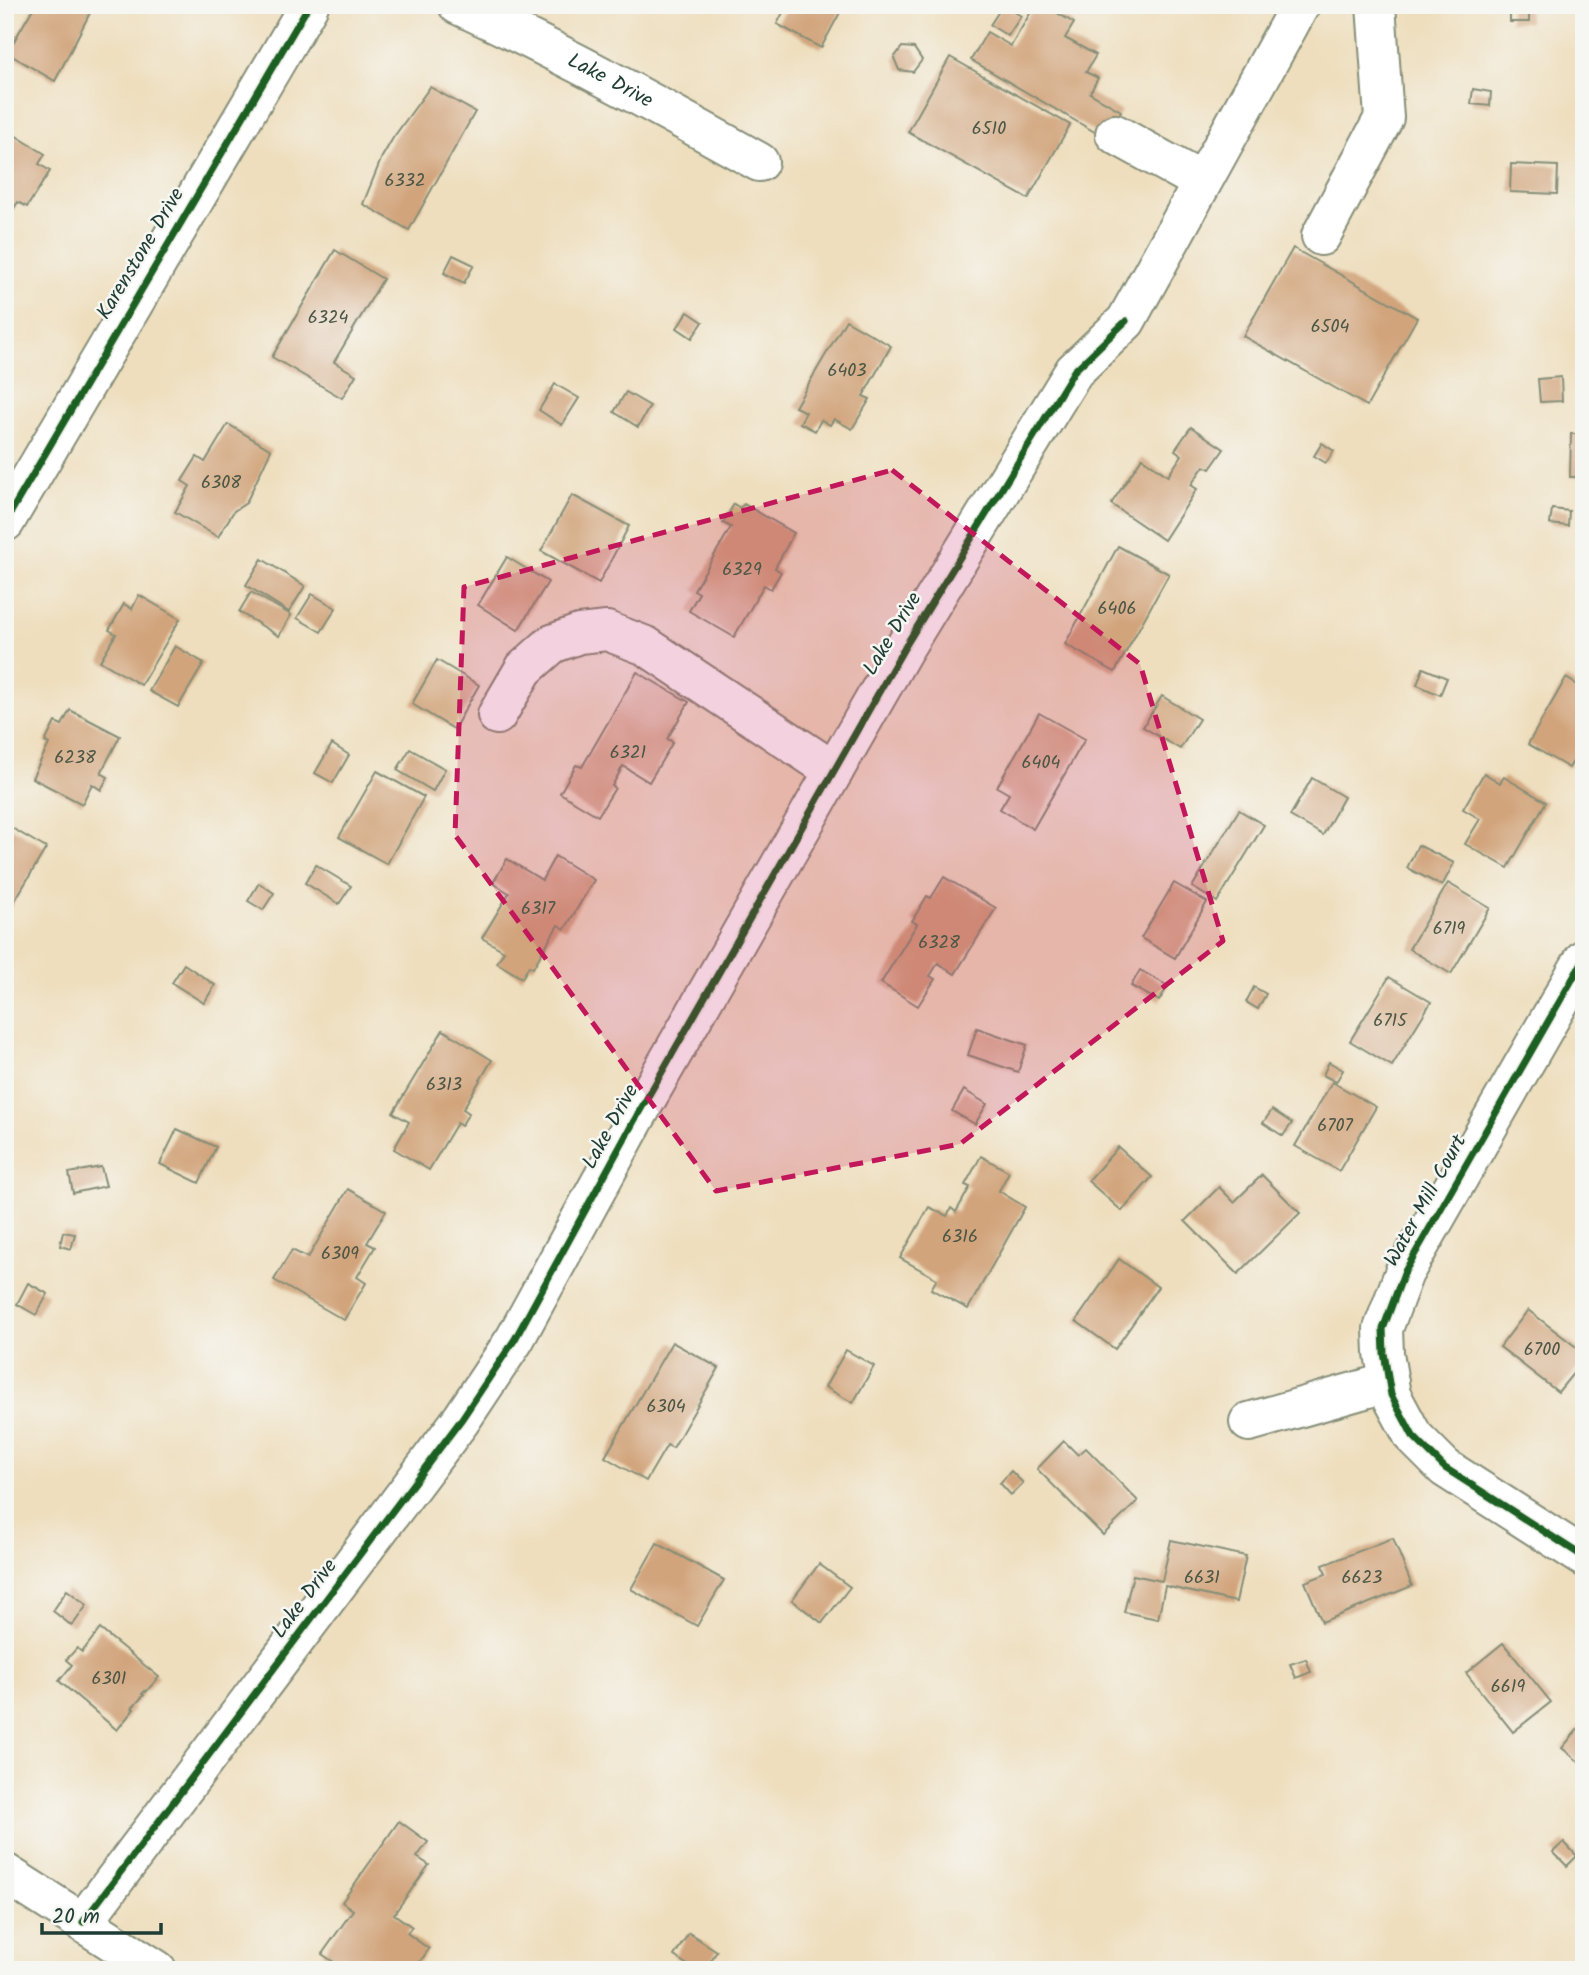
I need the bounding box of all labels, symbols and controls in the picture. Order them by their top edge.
street label: Lake Drive [561,44,659,117]
house number: 6510 [972,115,1006,144]
house number: 6332 [384,167,426,196]
street label: Karenstone Drive [88,181,194,326]
house number: 6324 [308,304,348,333]
house number: 6504 [1311,313,1349,342]
house number: 6403 [827,357,867,386]
house number: 6308 [201,469,241,498]
house number: 6329 [722,556,762,585]
street label: Lake Drive [855,585,931,682]
house number: 6406 [1098,595,1136,624]
house number: 6321 [610,739,646,768]
house number: 6238 [54,744,96,773]
house number: 6404 [1022,749,1061,778]
house number: 6317 [521,895,556,924]
house number: 6719 [1433,915,1466,944]
house number: 6328 [918,929,960,958]
house number: 6715 [1373,1007,1408,1036]
house number: 6313 [426,1071,462,1100]
street label: Lake Drive [574,1078,648,1176]
house number: 6707 [1317,1112,1354,1141]
street label: Water Mill Court [1376,1128,1476,1273]
house number: 6316 [942,1223,978,1252]
house number: 6309 [321,1240,359,1269]
house number: 6700 [1524,1336,1560,1365]
house number: 6304 [646,1393,686,1422]
street label: Lake Drive [264,1552,346,1646]
house number: 6631 [1184,1564,1220,1593]
house number: 6623 [1342,1564,1382,1593]
house number: 6301 [92,1665,126,1694]
house number: 6619 [1491,1673,1525,1702]
scale bar [42,1891,161,1935]
text: 20 m [52,1901,100,1934]

